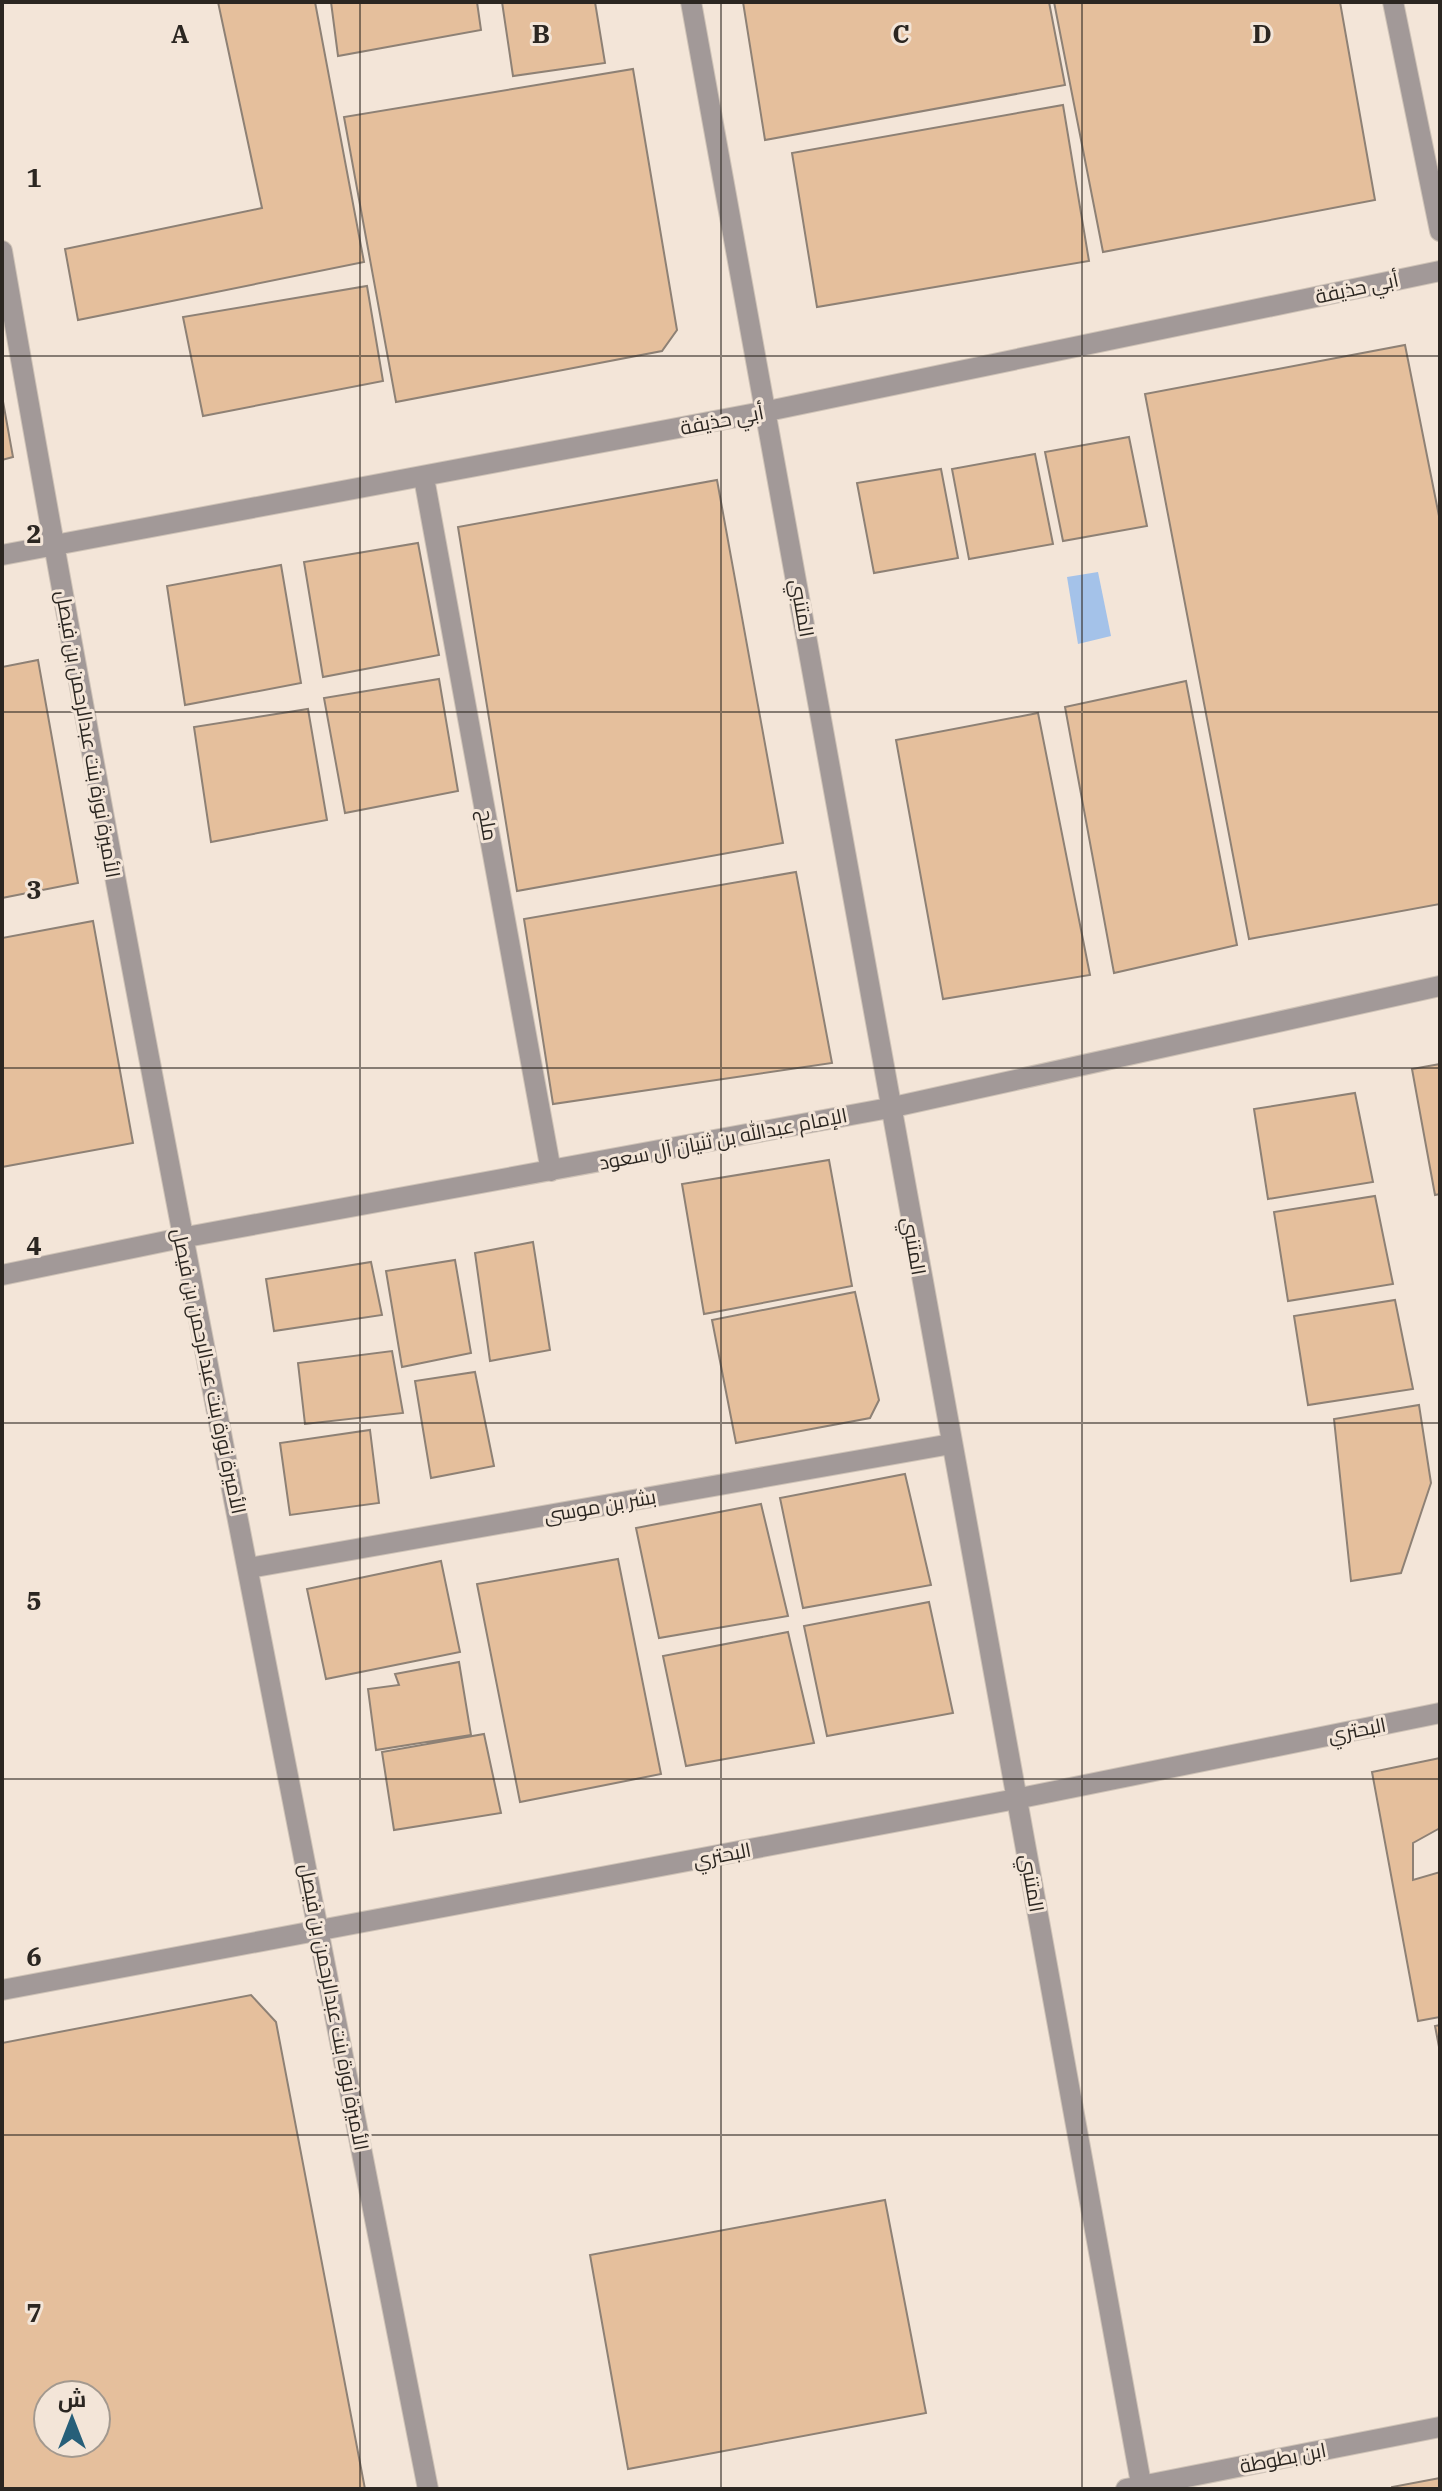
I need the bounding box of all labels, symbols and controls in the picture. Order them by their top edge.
text: A [171,16,189,50]
text: B [532,16,550,50]
text: C [892,16,910,50]
text: D [1252,16,1272,50]
text: 1 [26,160,42,194]
street label: أبي حذيفة [1313,266,1402,312]
street label: أبي حذيفة [678,398,767,444]
text: 2 [26,516,42,550]
street label: المتنبي [781,577,821,640]
street label: الأميرة نورة بنت عبدالرحمن بن فيصل [50,588,127,880]
street label: ملح [471,807,505,843]
text: 3 [26,872,42,906]
street label: الإمام عبدالله بن ثنيان آل سعود [596,1101,850,1177]
street label: المتنبي [893,1215,933,1278]
street label: الأميرة نورة بنت عبدالرحمن بن فيصل [166,1226,253,1516]
text: 4 [26,1228,42,1262]
street label: بشر بن موسى [542,1482,658,1529]
text: 5 [26,1583,42,1617]
street label: البحتري [1326,1711,1389,1751]
street label: البحتري [691,1836,754,1876]
street label: المتنبي [1011,1852,1051,1915]
street label: الأميرة نورة بنت عبدالرحمن بن فيصل [293,1861,376,2153]
text: 6 [26,1939,42,1973]
text: 7 [26,2295,42,2329]
north arrow [32,2379,112,2459]
text: ش [58,2384,86,2413]
street label: ابن بطوطة [1237,2436,1328,2479]

